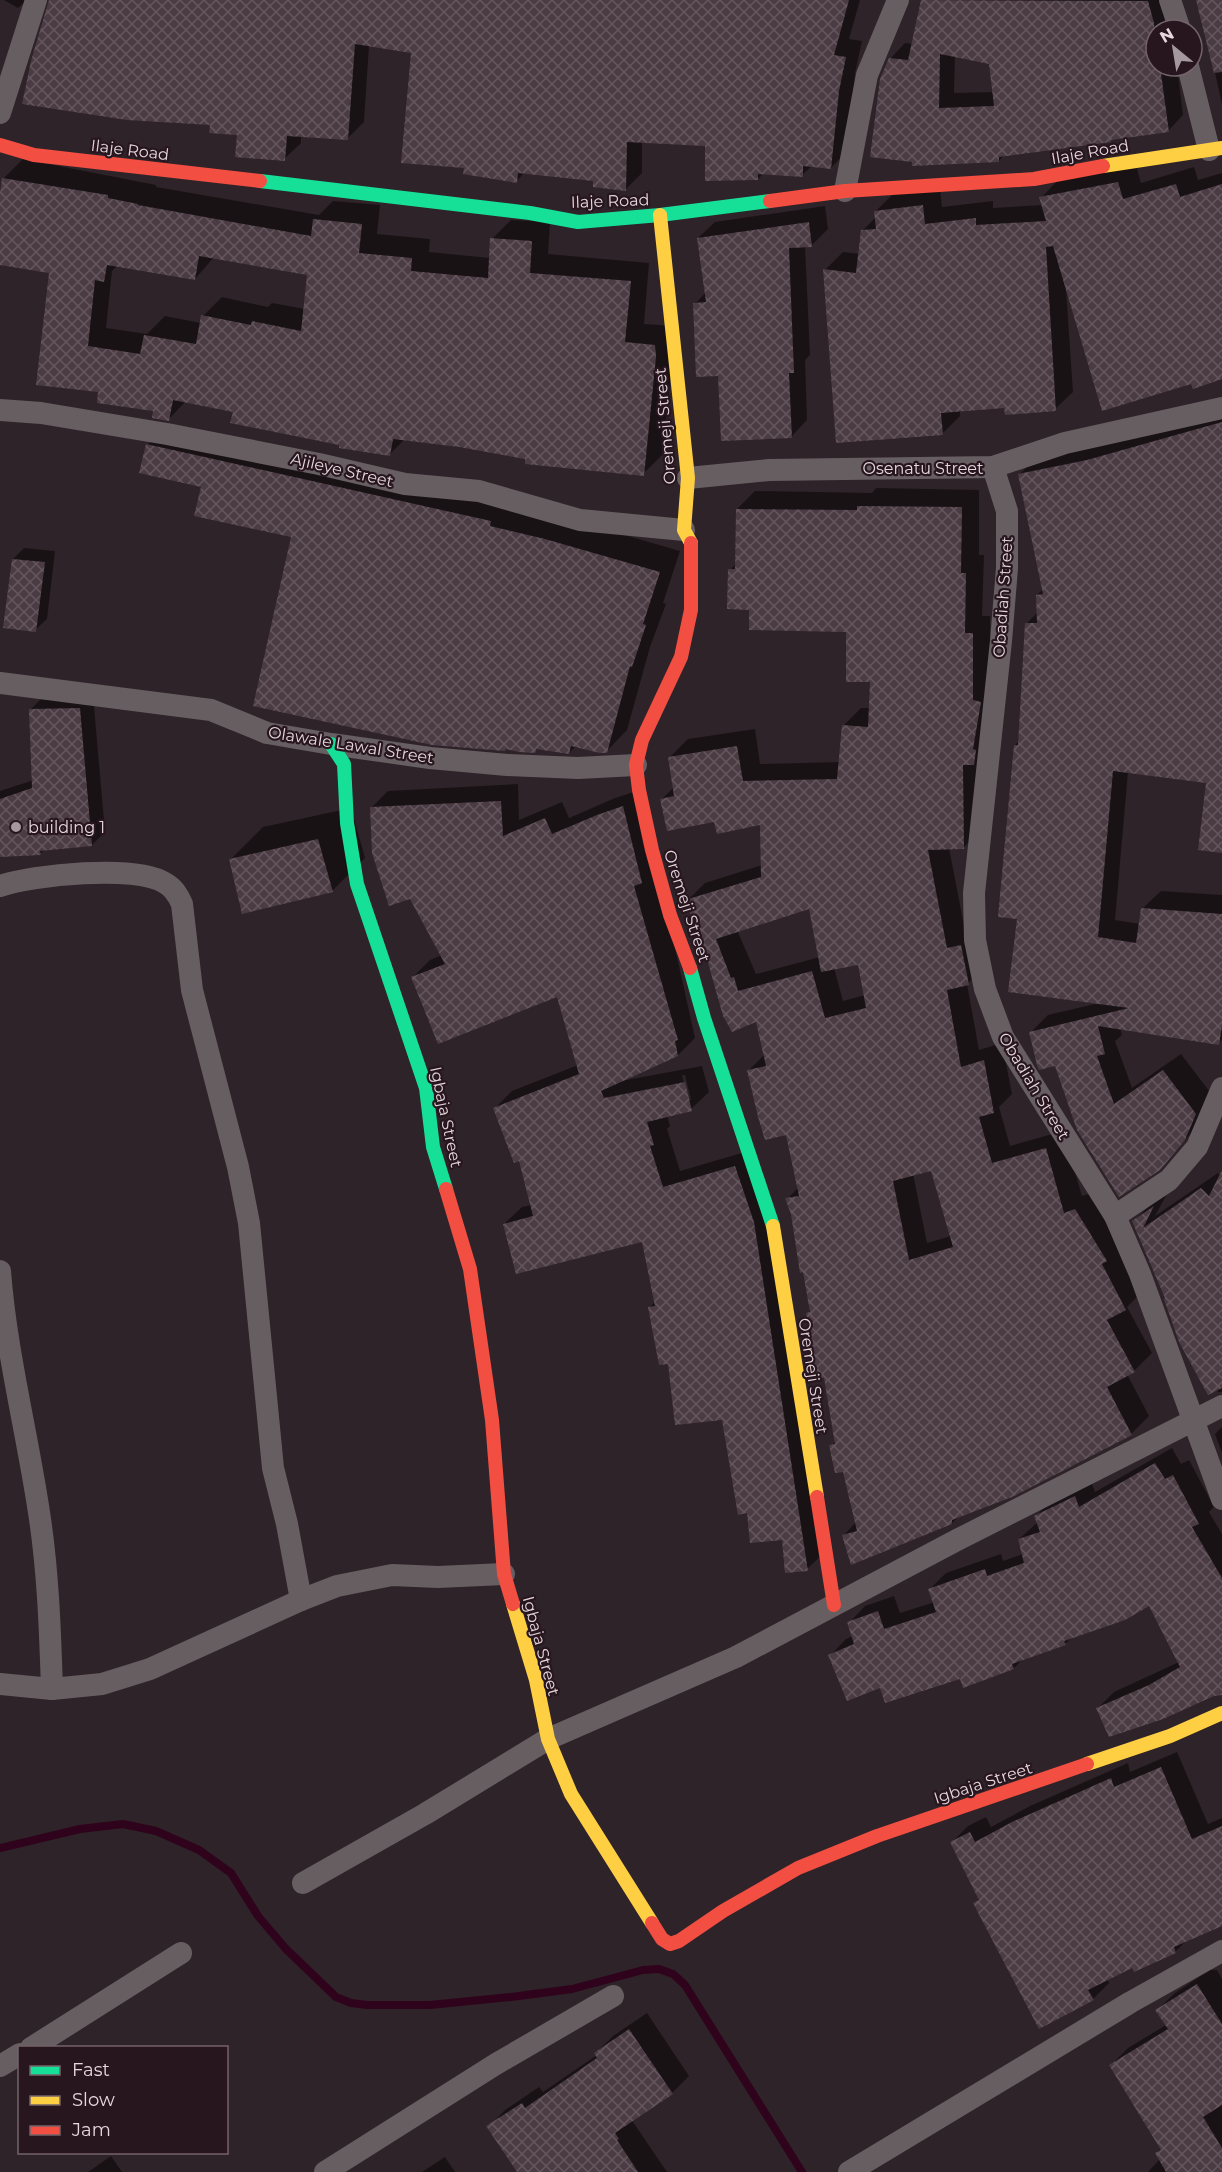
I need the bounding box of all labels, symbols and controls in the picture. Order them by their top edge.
north arrow [1144,18,1204,78]
text: N [1156,24,1177,47]
street label: Ilaje Road [90,136,170,164]
street label: Ilaje Road [1050,136,1130,168]
street label: Ilaje Road [570,190,650,212]
street label: Oremeji Street [650,366,680,485]
street label: Ajileye Street [289,449,396,491]
street label: Osenatu Street [863,459,984,478]
street label: Obadiah Street [989,535,1017,658]
street label: Olawale Lawal Street [267,723,436,768]
place label: building 1 [28,818,105,837]
marker: building 1 [9,820,23,834]
street label: Oremeji Street [660,847,714,965]
street label: Obadiah Street [995,1029,1074,1143]
street label: Igbaja Street [426,1065,466,1170]
street label: Oremeji Street [794,1317,832,1436]
street label: Igbaja Street [519,1594,564,1698]
street label: Igbaja Street [931,1758,1035,1808]
legend [18,2046,228,2154]
text: Fast [72,2059,110,2081]
text: Slow [72,2089,115,2111]
text: Jam [71,2119,111,2141]

